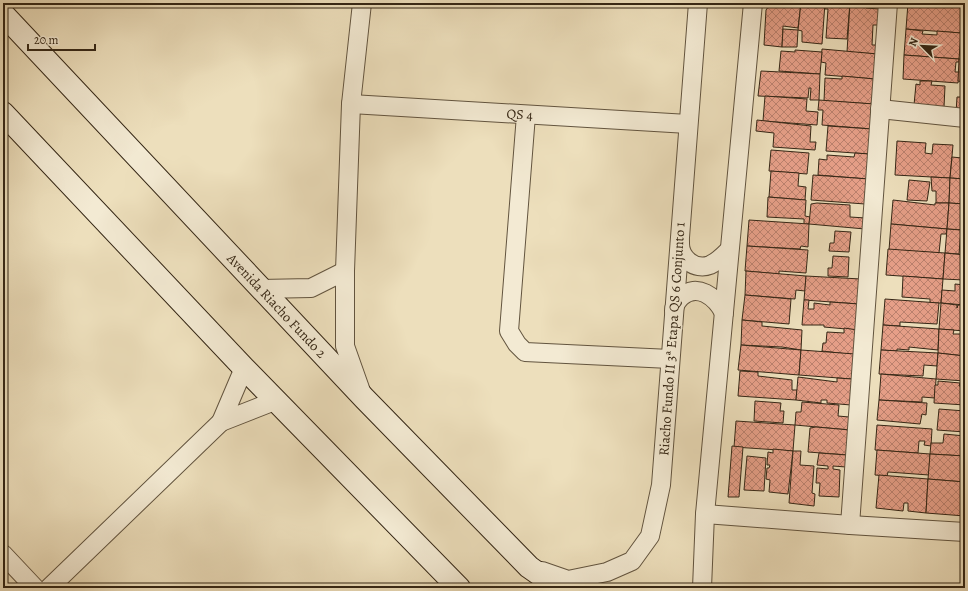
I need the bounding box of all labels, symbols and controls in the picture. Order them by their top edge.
scale bar [28,26,95,52]
north arrow [902,26,942,66]
text: 20 m [34,32,58,48]
text: N [905,35,922,49]
street label: QS 4 [506,104,533,124]
street label: Riacho Fundo II 3ª Etapa QS 6 Conjunto 1 [654,221,690,456]
street label: Avenida Riacho Fundo 2 [222,248,331,362]

